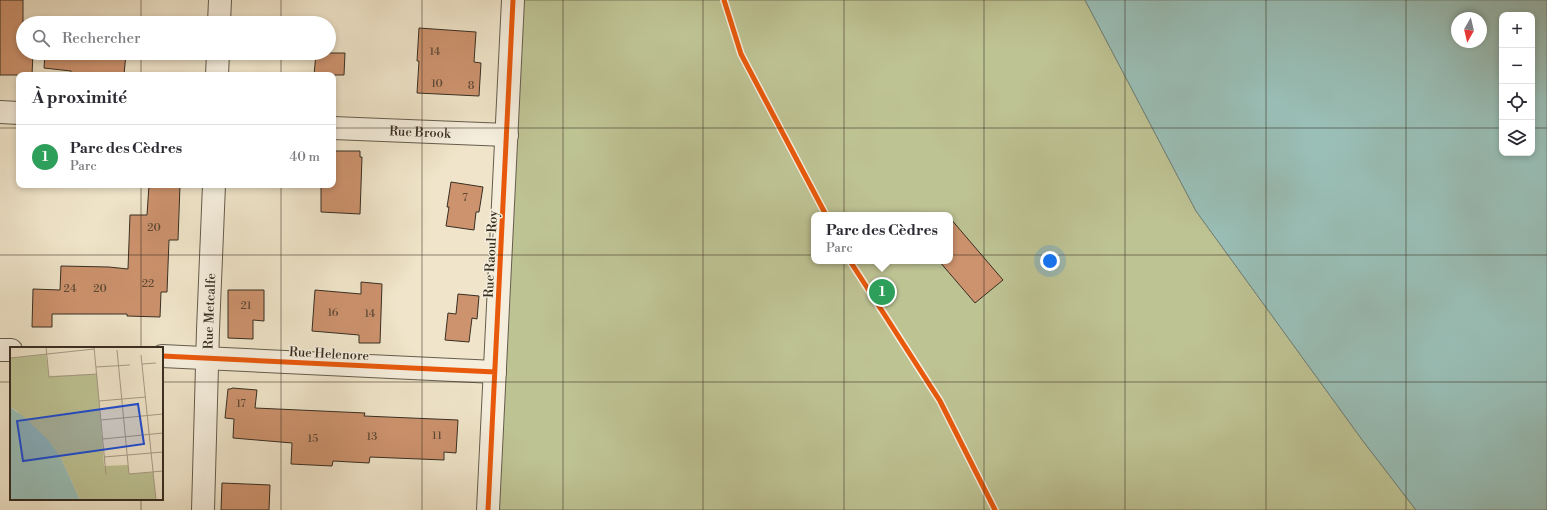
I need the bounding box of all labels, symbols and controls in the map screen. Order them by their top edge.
north arrow [1451,12,1487,48]
map controls [1499,12,1535,156]
button: + [1499,12,1535,48]
search box [16,16,336,60]
icon: search [30,27,52,49]
text: Rechercher [62,29,141,48]
house number: 14 [430,45,441,59]
button: − [1499,48,1535,84]
house number: 10 [431,77,443,91]
house number: 8 [468,79,475,93]
button: locate [1499,84,1535,120]
text: À proximité [32,87,127,109]
button: layers [1499,120,1535,156]
street label: Rue Brook [389,123,452,142]
text: Parc des Cèdres [70,139,182,158]
text: 1 [42,149,48,165]
text: 40 m [290,149,320,165]
text: Parc [70,158,97,174]
house number: 7 [462,191,468,205]
street label: Rue Raoul-Roy [481,209,501,298]
popup [811,212,953,264]
house number: 20 [147,221,161,235]
text: Parc des Cèdres [826,221,938,240]
text: Parc [826,240,853,256]
your location [1040,251,1060,271]
street label: Rue Metcalfe [200,272,219,349]
house number: 22 [142,277,154,291]
pin: 1 [869,277,895,307]
house number: 24 [64,282,77,296]
house number: 20 [93,282,107,296]
house number: 21 [240,299,252,313]
house number: 16 [327,306,339,320]
house number: 14 [365,307,376,321]
street label: Rue Helenore [288,344,370,364]
inset map [10,347,163,500]
house number: 17 [236,397,246,411]
house number: 11 [432,429,442,443]
house number: 13 [367,430,377,444]
house number: 15 [308,432,318,446]

